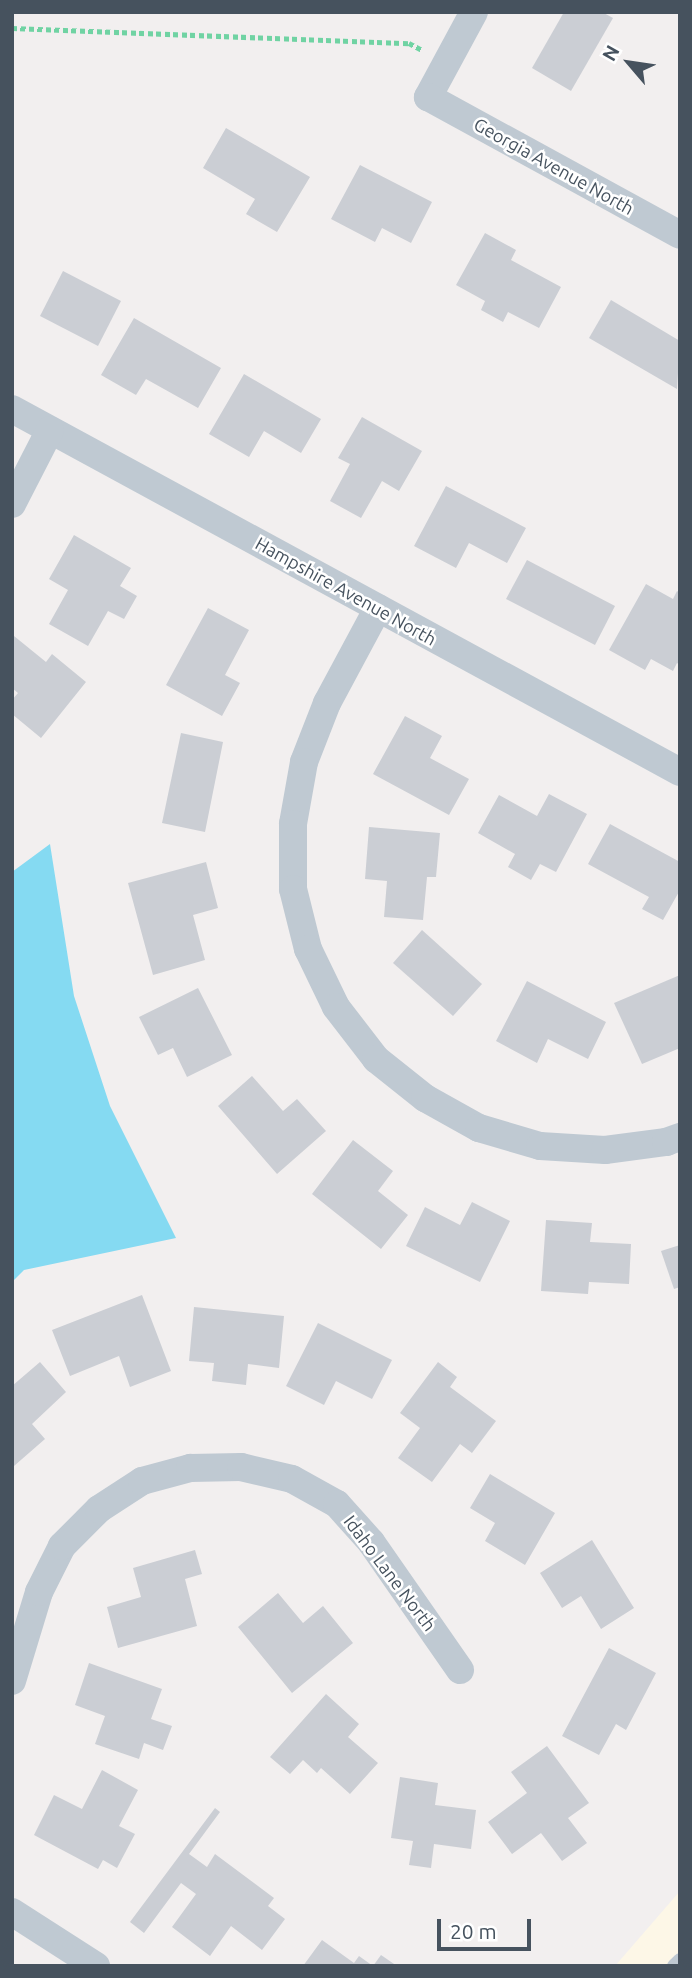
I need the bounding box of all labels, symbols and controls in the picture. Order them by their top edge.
north arrow [594,28,664,98]
text: N [598,41,624,64]
street label: Georgia Avenue North [470,113,638,219]
street label: Hampshire Avenue North [252,532,440,650]
street label: Idaho Lane North [339,1511,441,1635]
scale bar [440,1904,534,1948]
text: 20 m [450,1919,497,1943]

